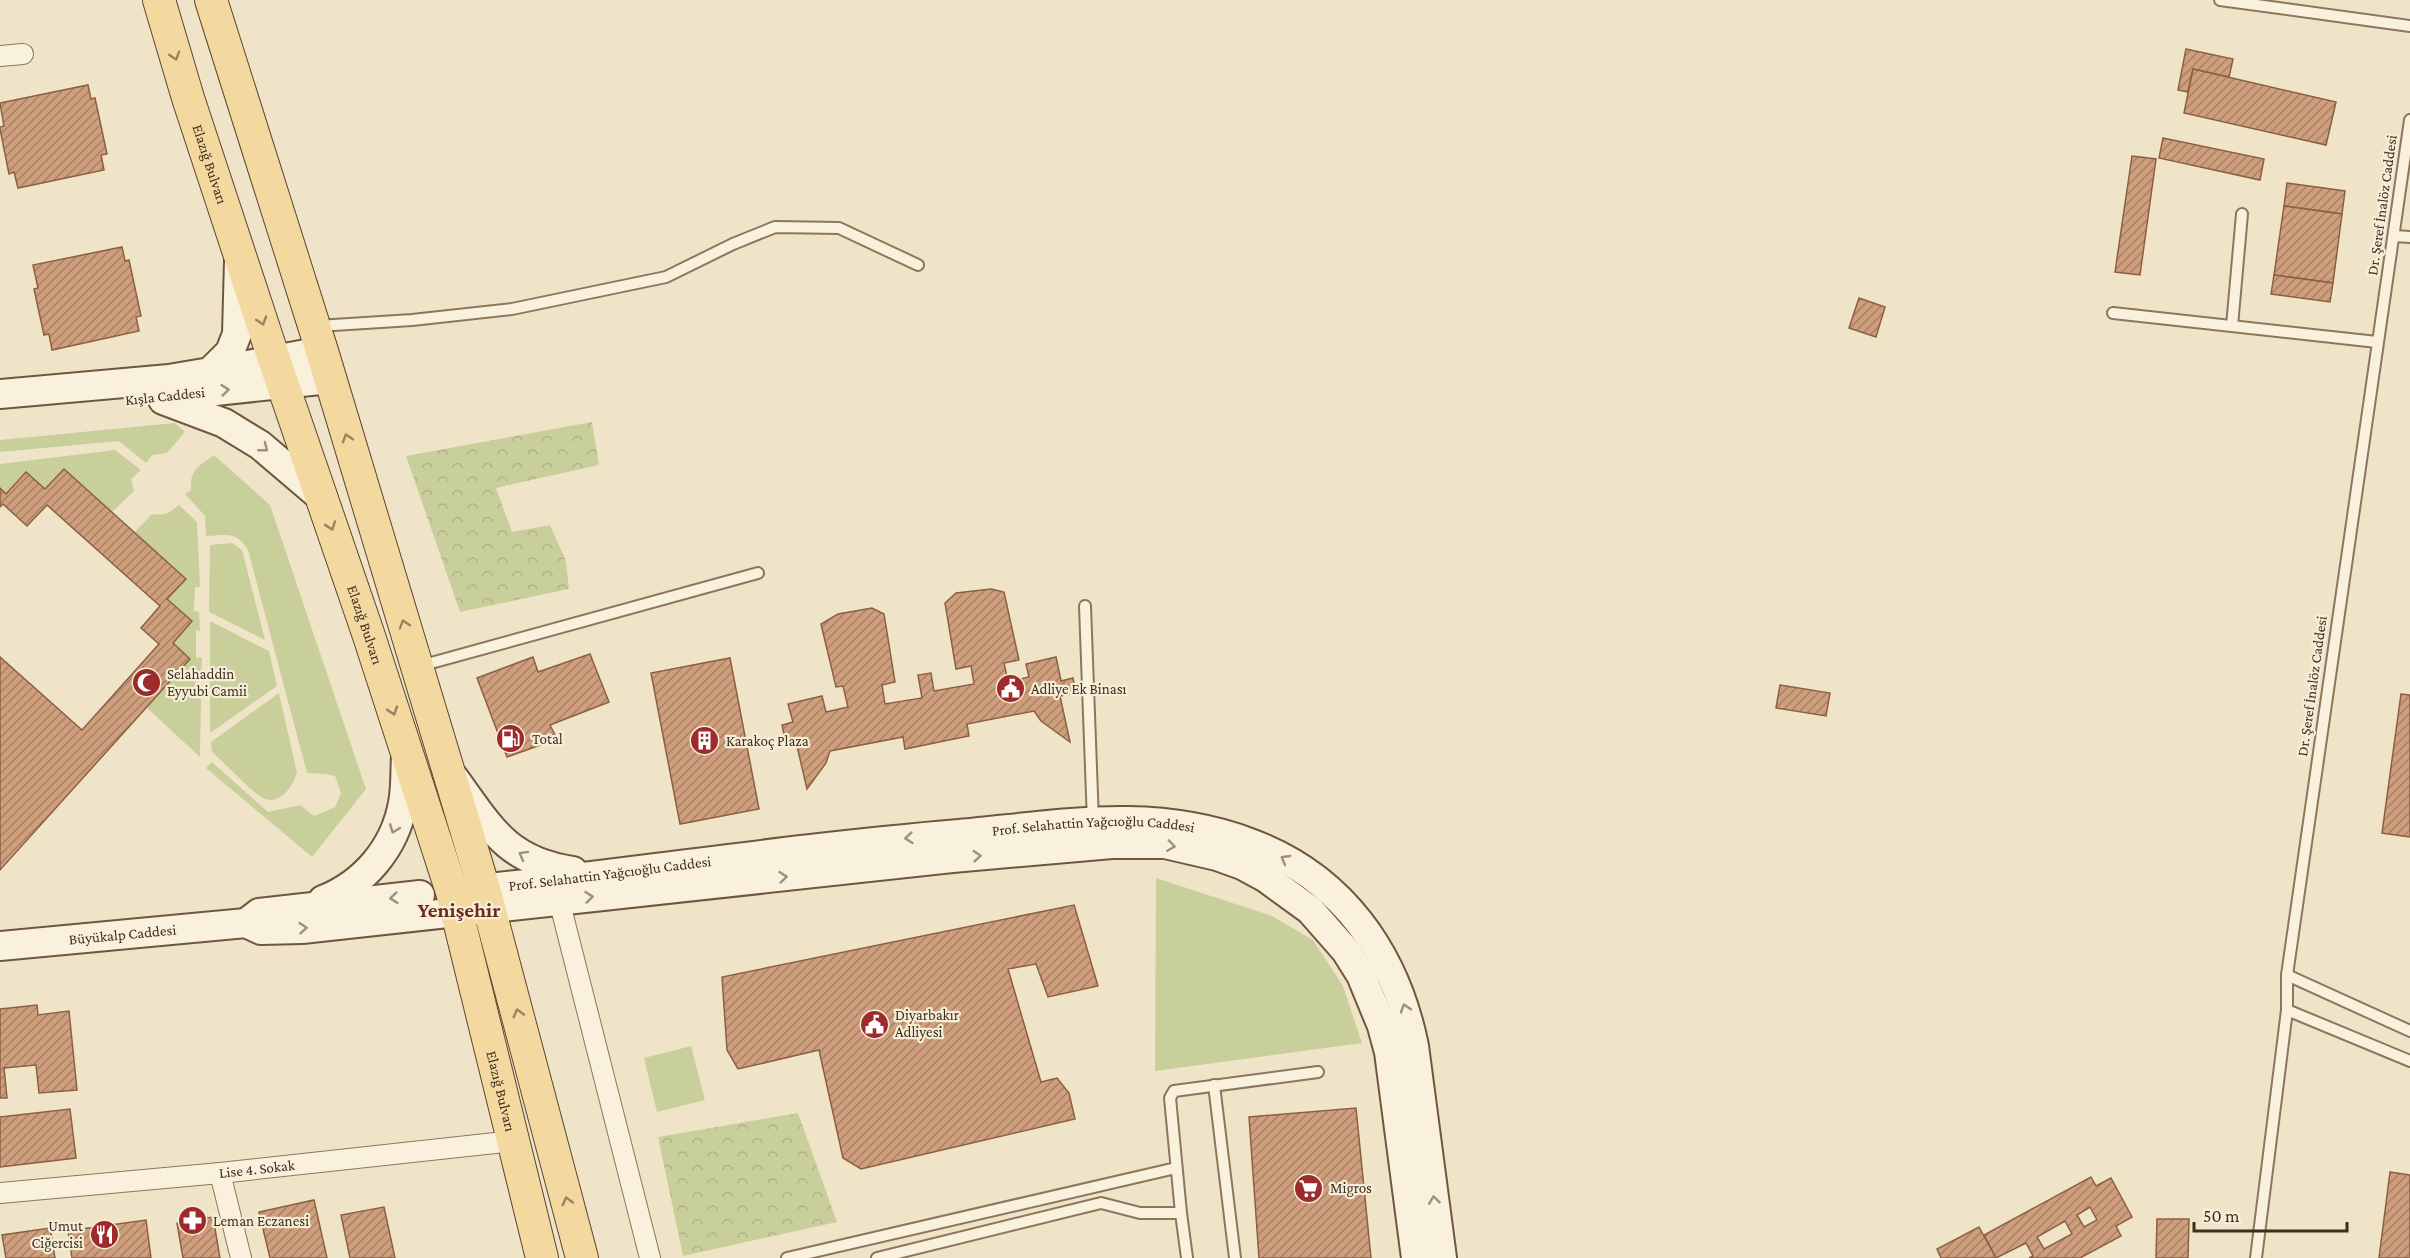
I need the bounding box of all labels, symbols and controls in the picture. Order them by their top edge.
one-way arrow [168,50,180,61]
street label: Elazığ Bulvarı [189,123,230,206]
street label: Dr. Şeref İnalöz Caddesi [2364,134,2401,276]
one-way arrow [254,315,267,326]
street label: Kışla Caddesi [124,384,206,409]
one-way arrow [221,384,230,397]
one-way arrow [342,433,354,443]
one-way arrow [258,441,269,452]
one-way arrow [323,520,336,531]
street label: Elazığ Bulvarı [344,583,386,667]
street label: Dr. Şeref İnalöz Caddesi [2294,615,2331,757]
one-way arrow [399,619,411,630]
place label: Selahaddin Eyyubi Camii [167,666,247,700]
mosque icon: Selahaddin Eyyubi Camii [130,667,162,699]
public building icon: Adliye Ek Binası [994,673,1026,705]
place label: Adliye Ek Binası [1031,681,1127,698]
one-way arrow [386,705,398,716]
fuel station icon: Total [495,723,527,755]
building icon: Karakoç Plaza [689,725,721,757]
place label: Total [532,731,563,747]
place label: Karakoç Plaza [726,733,809,750]
street label: Prof. Selahattin Yağcıoğlu Caddesi [991,813,1196,839]
one-way arrow [389,823,401,834]
one-way arrow [904,831,913,844]
one-way arrow [1167,839,1176,851]
one-way arrow [973,850,982,863]
one-way arrow [519,851,529,863]
street label: Prof. Selahattin Yağcıoğlu Caddesi [508,853,712,894]
one-way arrow [1281,855,1291,867]
one-way arrow [779,871,788,884]
one-way arrow [389,891,398,904]
one-way arrow [585,891,594,904]
district label: Yenişehir [417,898,501,922]
street label: Büyükalp Caddesi [68,922,177,948]
one-way arrow [298,922,307,935]
one-way arrow [1399,1003,1412,1014]
place label: Diyarbakır Adliyesi [895,1007,960,1041]
one-way arrow [513,1008,525,1019]
public building icon: Diyarbakır Adliyesi [858,1008,890,1040]
street label: Elazığ Bulvarı [483,1049,519,1133]
street label: Lise 4. Sokak [218,1157,297,1181]
supermarket icon: Migros [1293,1172,1325,1204]
place label: Migros [1330,1180,1372,1197]
one-way arrow [1429,1195,1441,1205]
scale bar [2194,1195,2347,1233]
one-way arrow [562,1197,575,1207]
pharmacy icon: Leman Eczanesi [176,1205,208,1237]
text: 50 m [2203,1206,2240,1226]
place label: Leman Eczanesi [213,1213,309,1229]
place label: Umut Ciğercisi [31,1218,84,1252]
restaurant icon: Umut Ciğercisi [88,1219,120,1251]

